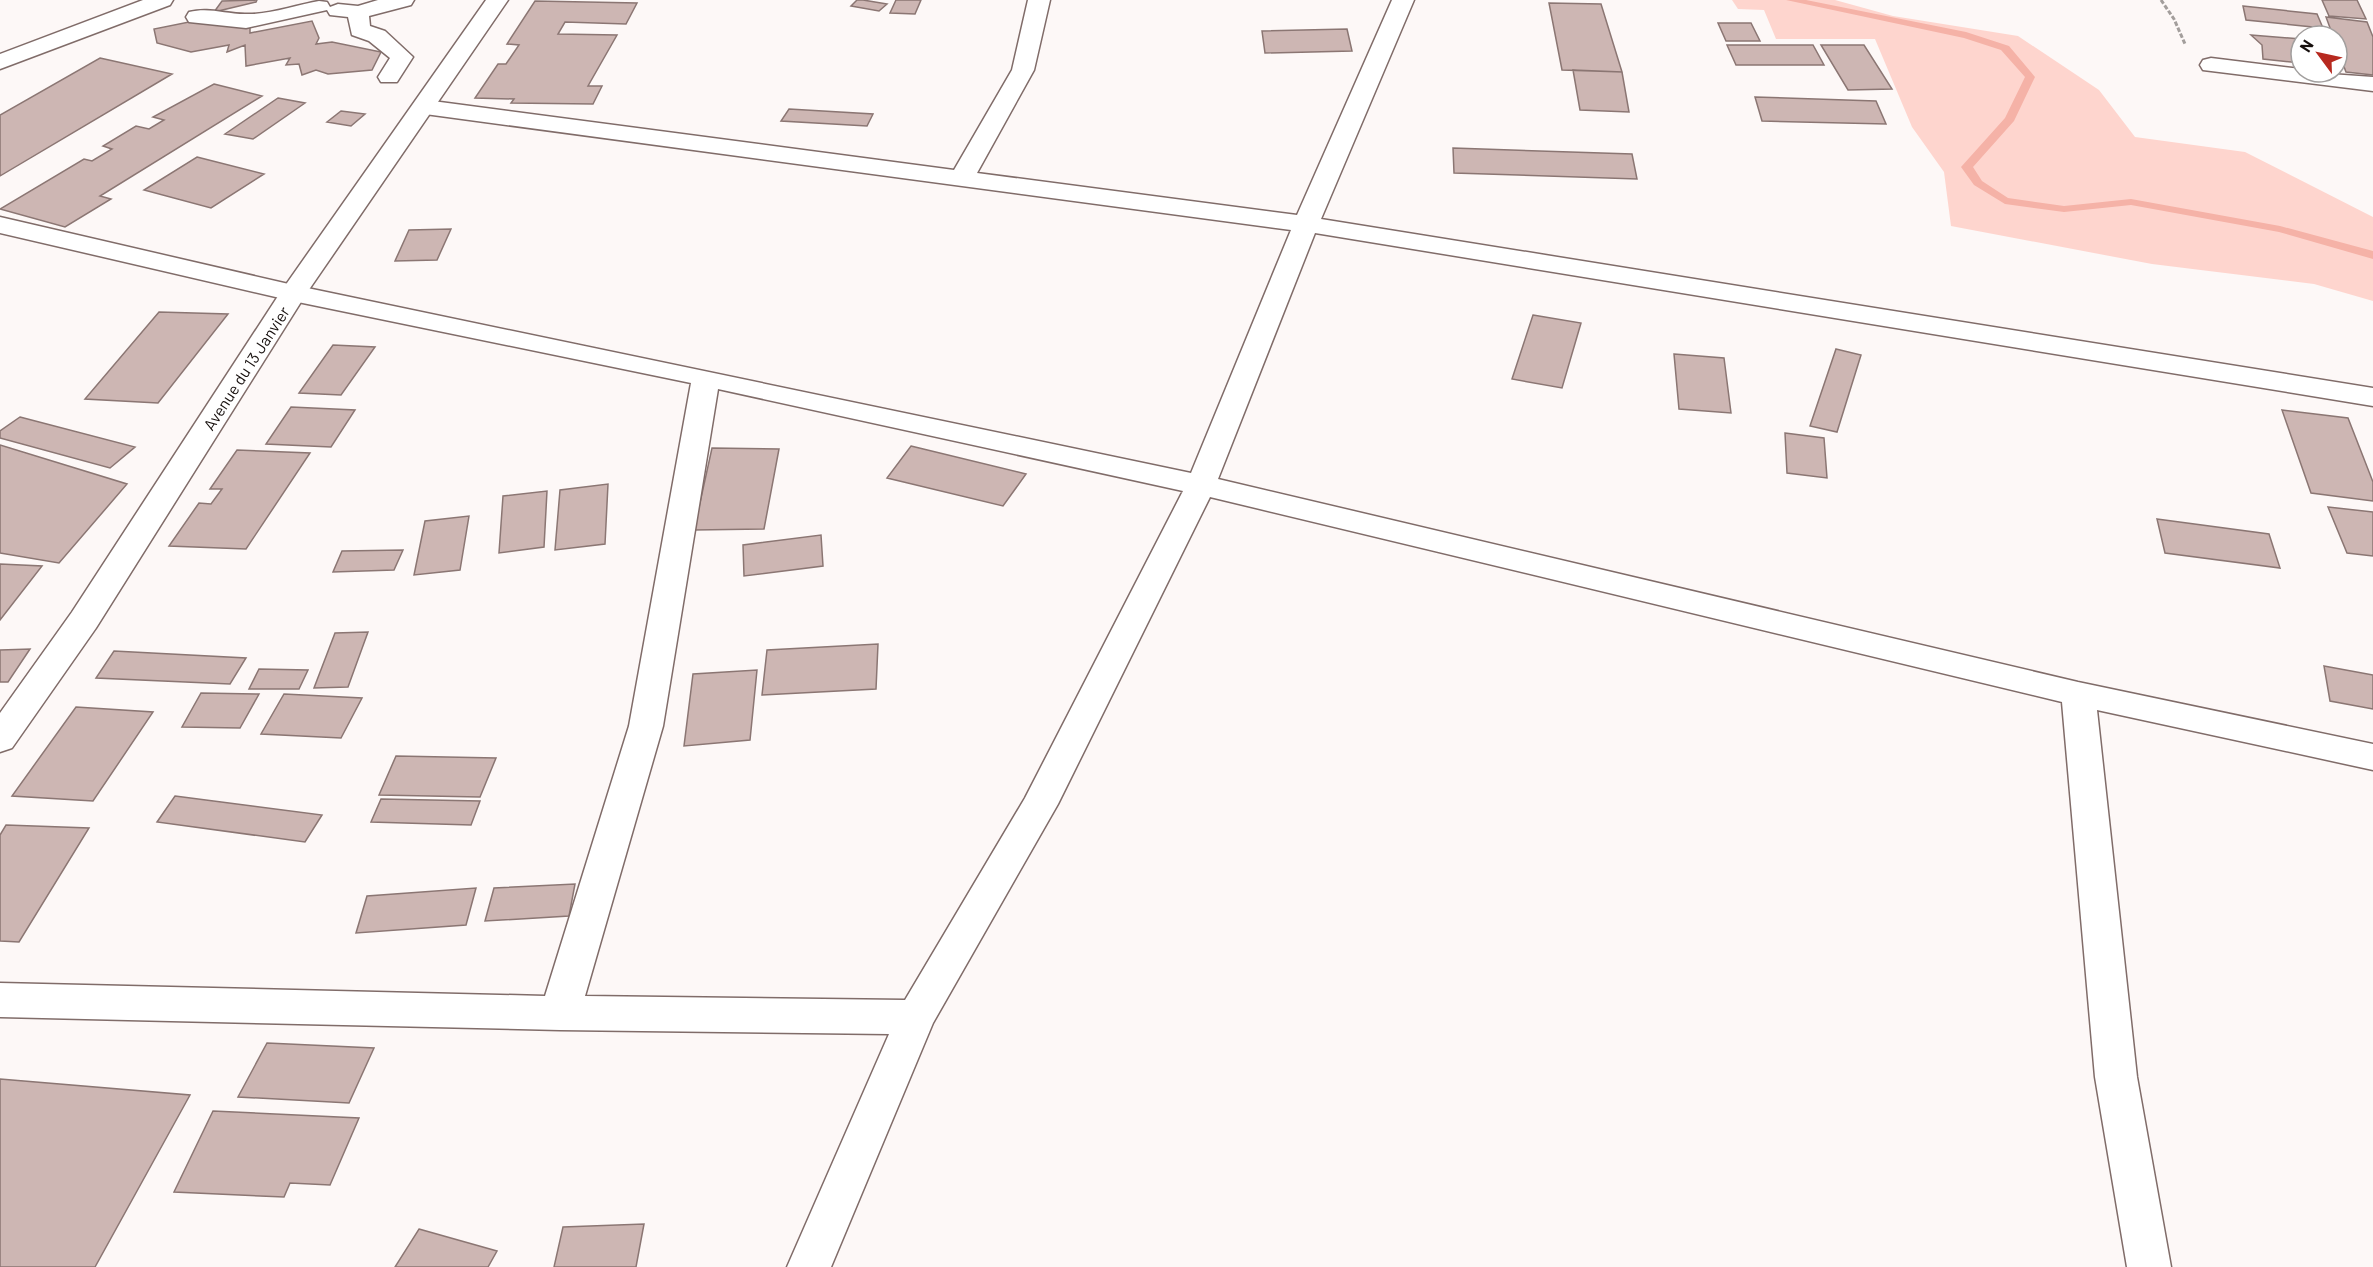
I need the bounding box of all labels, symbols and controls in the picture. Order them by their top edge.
north arrow [2289,24,2349,84]
text: N [2295,36,2317,55]
street label: Avenue du 13 Janvier [199,302,293,433]

